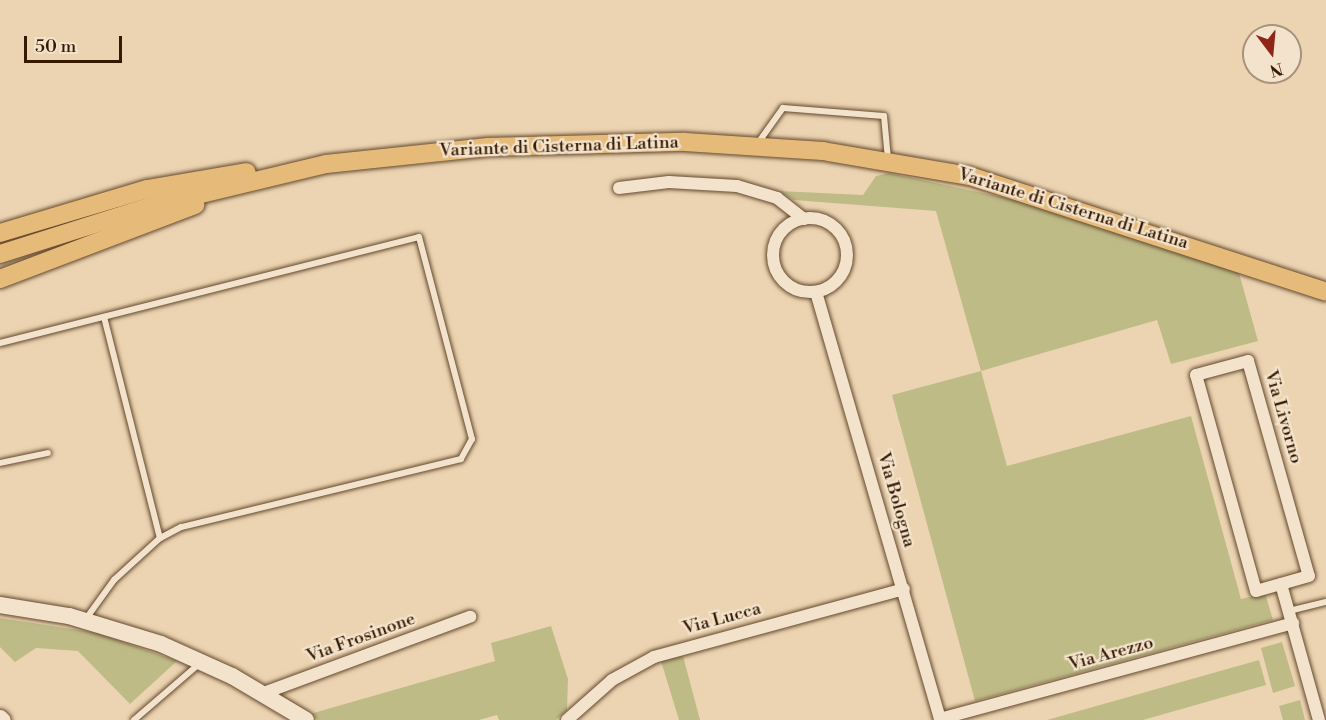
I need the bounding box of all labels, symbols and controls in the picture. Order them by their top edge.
scale bar [27,24,124,62]
north arrow [1242,24,1302,84]
text: 50 m [35,35,76,58]
text: N [1268,58,1285,81]
street label: Variante di Cisterna di Latina [439,132,679,162]
street label: Variante di Cisterna di Latina [955,164,1191,254]
street label: Via Livorno [1259,368,1307,466]
street label: Via Bologna [872,450,920,550]
street label: Via Lucca [681,598,763,640]
street label: Via Frosinone [304,608,418,668]
street label: Via Arezzo [1066,632,1156,676]

